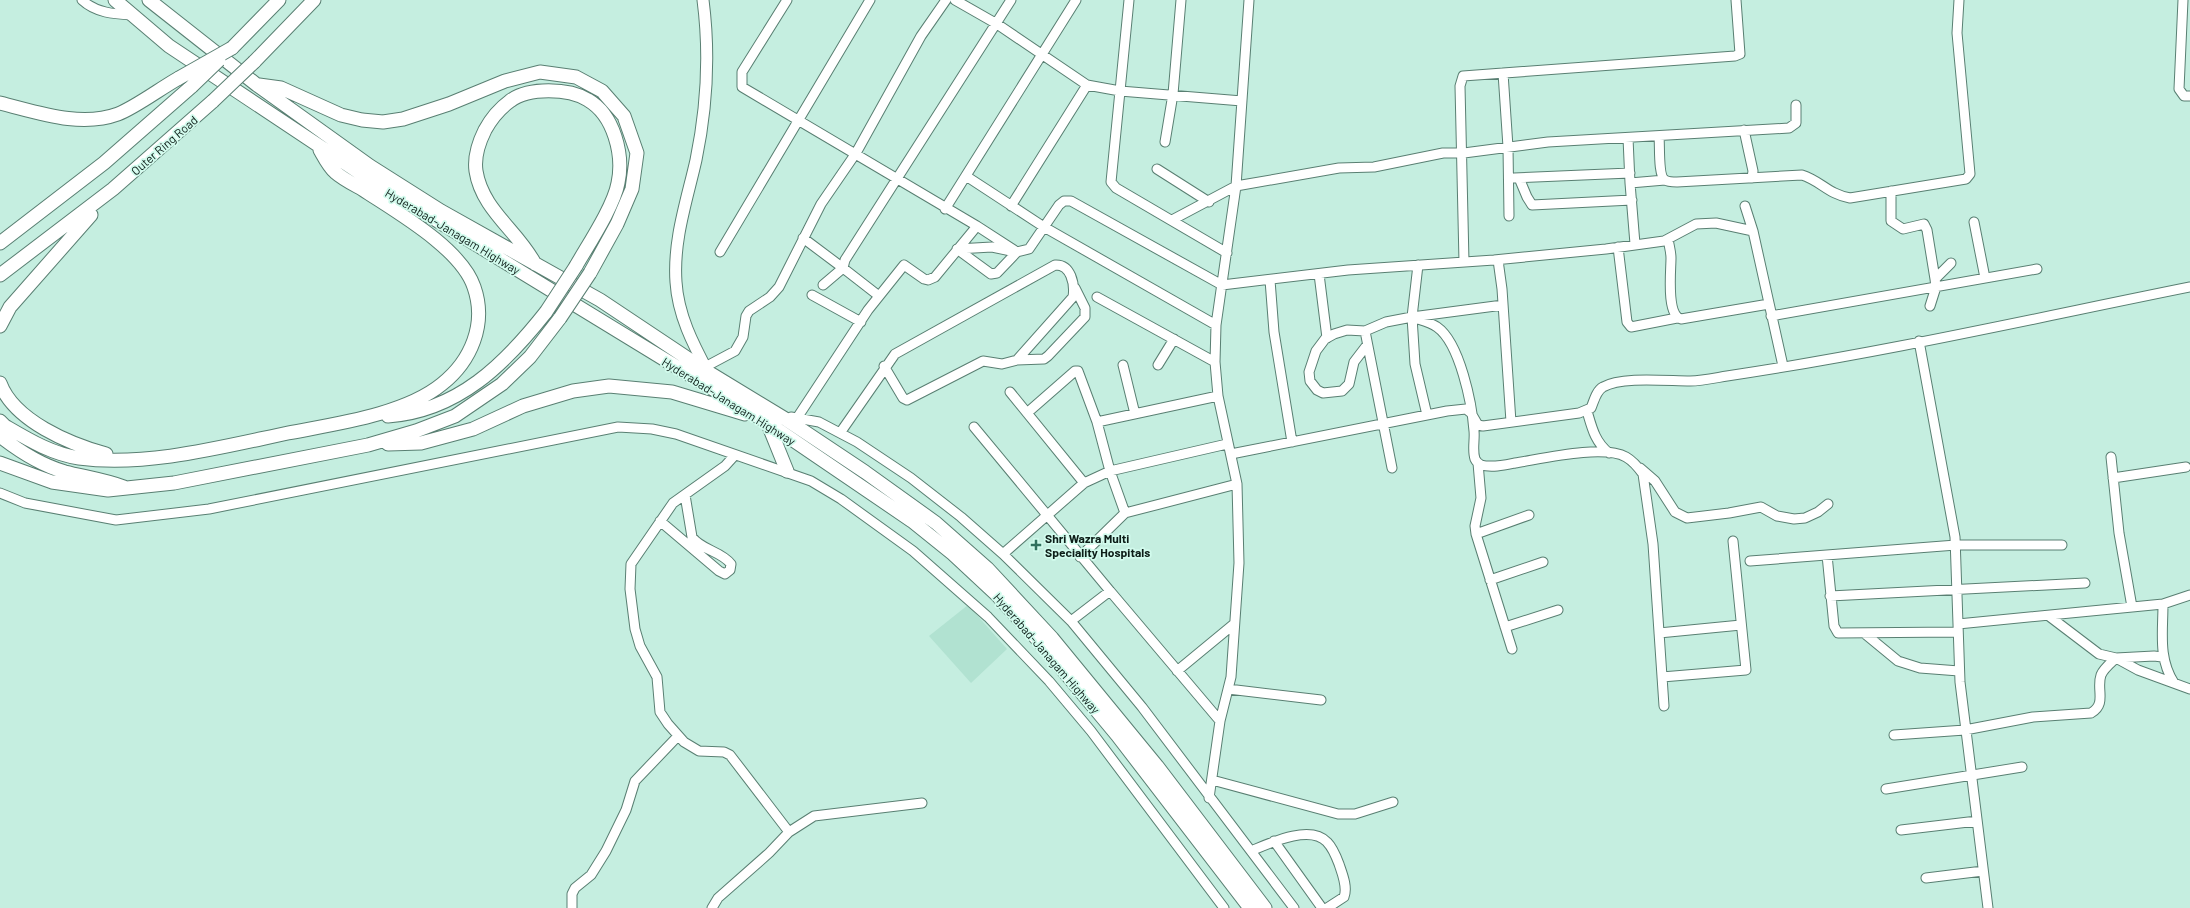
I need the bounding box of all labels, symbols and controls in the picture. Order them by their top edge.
street label: Outer Ring Road [128,112,200,178]
street label: Hyderabad-Janagam Highway [383,185,523,277]
street label: Hyderabad-Janagam Highway [660,354,799,448]
place label: Shri Wazra Multi Speciality Hospitals [1045,531,1150,559]
marker: Shri Wazra Multi Speciality Hospitals [1030,539,1042,551]
street label: Hyderabad-Janagam Highway [991,590,1103,716]

